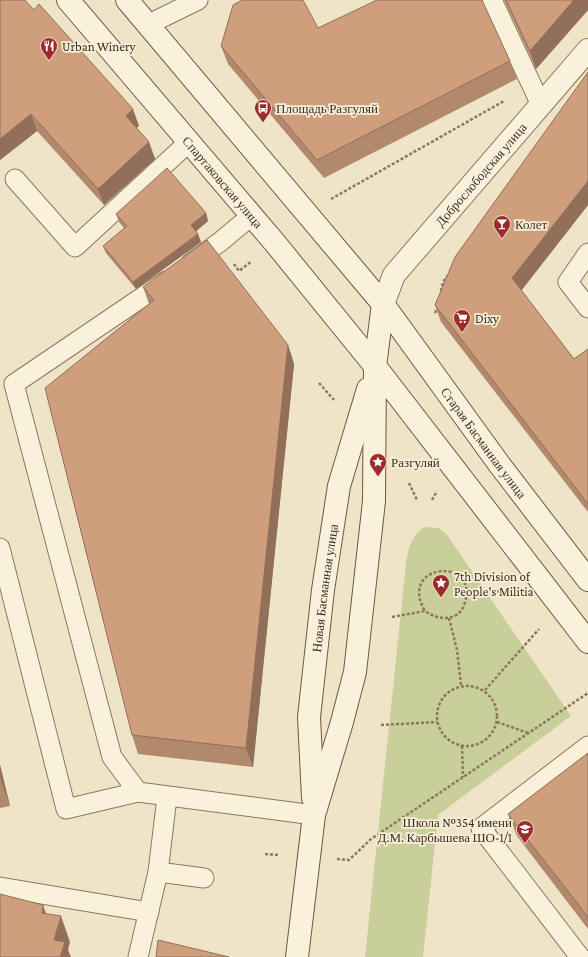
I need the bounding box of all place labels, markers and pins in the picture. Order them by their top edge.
restaurant icon: Urban Winery [39,36,59,61]
place label: Urban Winery [62,39,137,54]
bus stop icon: Площадь Разгуляй [253,98,273,123]
place label: Площадь Разгуляй [276,101,378,116]
bar icon: Колет [492,214,512,239]
place label: Колет [515,217,548,232]
supermarket icon: Dixy [452,308,472,333]
place label: Dixy [475,311,500,326]
place icon: Разгуляй [368,452,388,477]
place label: Разгуляй [391,455,440,470]
place label: 7th Division of People's Militia [454,569,534,599]
place icon: 7th Division of People's Militia [431,573,451,598]
place label: Школа №354 имени Д.М. Карбышева ШО-1/1 [378,815,512,845]
school or university icon: Школа №354 имени Д.М. Карбышева ШО-1/1 [515,819,535,844]

